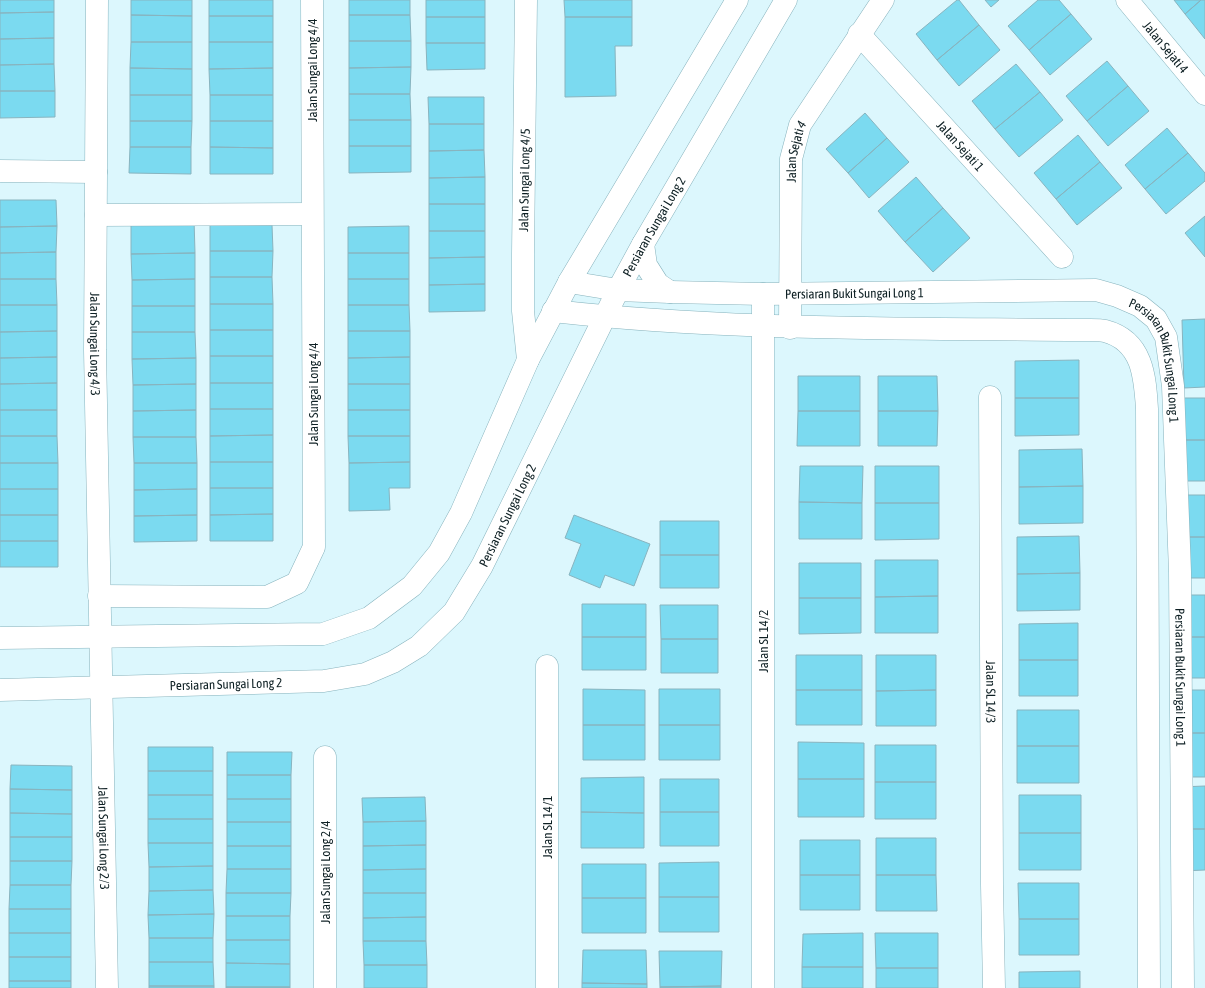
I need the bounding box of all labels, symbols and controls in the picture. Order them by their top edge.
street label: Jalan Sungai Long 4/4 [305,18,320,122]
street label: Jalan Sejati 4 [1140,18,1191,76]
street label: Jalan Sejati 4 [784,118,809,182]
street label: Jalan Sejati 1 [934,118,987,174]
street label: Jalan Sungai Long 4/5 [516,128,533,232]
street label: Persiaran Sungai Long 2 [620,174,689,279]
street label: Persiaran Bukit Sungai Long 1 [785,285,924,302]
street label: Jalan Sungai Long 4/3 [87,292,103,396]
street label: Persiaran Bukit Sungai Long 1 [1127,295,1181,423]
street label: Jalan Sungai Long 4/4 [306,342,321,446]
street label: Persiaran Sungai Long 2 [476,462,539,569]
street label: Persiaran Bukit Sungai Long 1 [1172,608,1188,747]
street label: Jalan SL 14/2 [756,610,771,672]
street label: Jalan SL 14/3 [983,661,998,723]
street label: Persiaran Sungai Long 2 [169,675,282,693]
street label: Jalan Sungai Long 2/3 [95,786,112,890]
street label: Jalan SL 14/1 [540,796,555,858]
street label: Jalan Sungai Long 2/4 [318,820,333,924]

